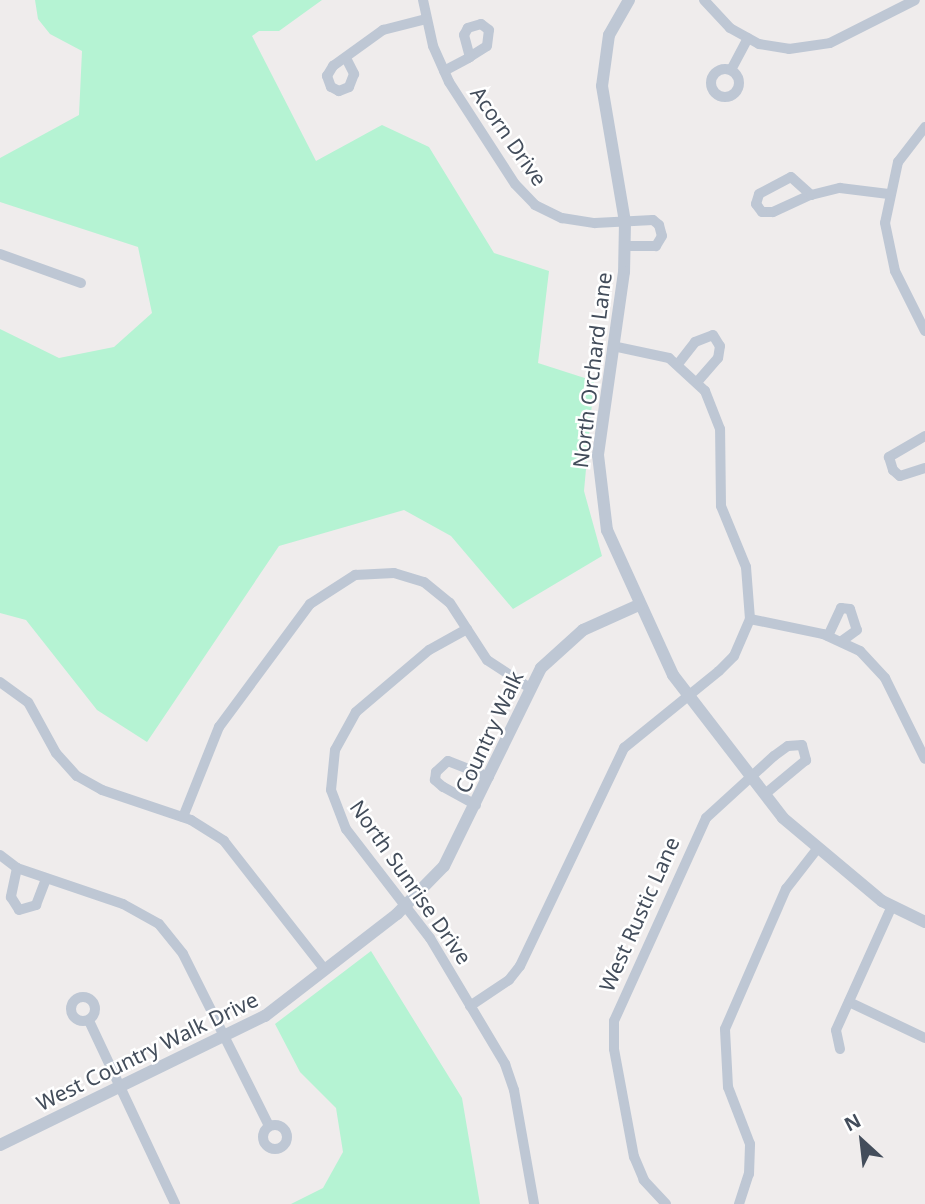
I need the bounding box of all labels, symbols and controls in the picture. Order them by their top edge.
street label: Acorn Drive [466,82,552,190]
street label: North Orchard Lane [567,271,617,469]
street label: Country Walk [450,667,528,797]
street label: North Sunrise Drive [345,795,477,969]
street label: West Rustic Lane [594,833,684,995]
street label: West Country Walk Drive [32,986,262,1116]
north arrow [827,1106,897,1176]
text: N [840,1107,865,1137]

